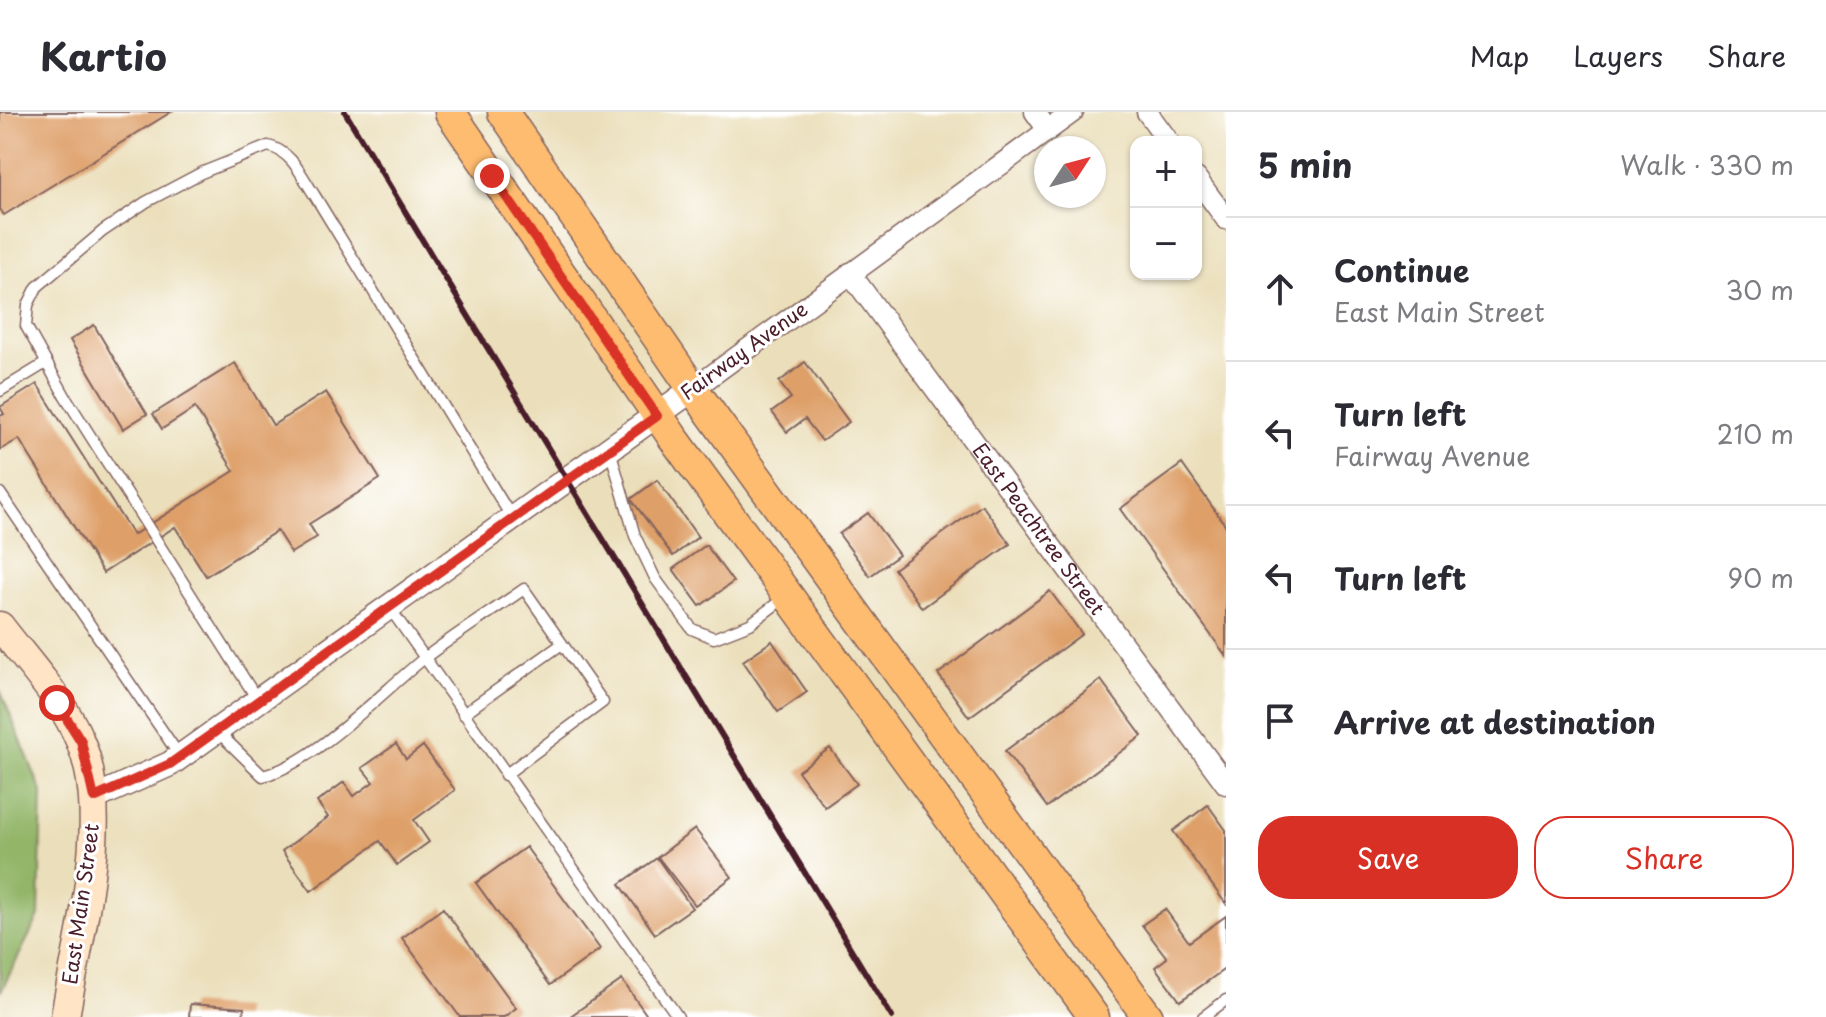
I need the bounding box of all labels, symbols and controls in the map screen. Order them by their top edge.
text: Kartio [40,27,167,84]
text: Map [1469,34,1529,77]
text: Layers [1573,34,1663,77]
text: Share [1707,34,1786,77]
north arrow [1034,136,1106,208]
map controls [1130,136,1202,280]
button: + [1130,136,1202,208]
text: 5 min [1258,138,1352,190]
text: Walk · 330 m [1620,145,1794,184]
route end [474,158,510,194]
button: − [1130,208,1202,280]
text: Continue [1334,247,1469,292]
icon: ahead [1258,267,1302,311]
text: 30 m [1726,270,1794,309]
text: East Main Street [1334,292,1545,331]
street label: Fairway Avenue [674,294,813,407]
text: Turn left [1334,391,1466,436]
icon: left [1258,411,1302,455]
text: 210 m [1717,414,1794,453]
street label: East Peachtree Street [966,436,1113,621]
text: Fairway Avenue [1334,436,1530,475]
icon: left [1258,555,1302,599]
text: Turn left [1334,555,1466,600]
text: 90 m [1727,558,1794,597]
route start [39,685,75,721]
icon: arrive [1258,699,1302,743]
text: Arrive at destination [1334,699,1656,744]
button: Save [1258,816,1518,899]
button: Share [1534,816,1794,899]
street label: East Main Street [54,822,106,986]

